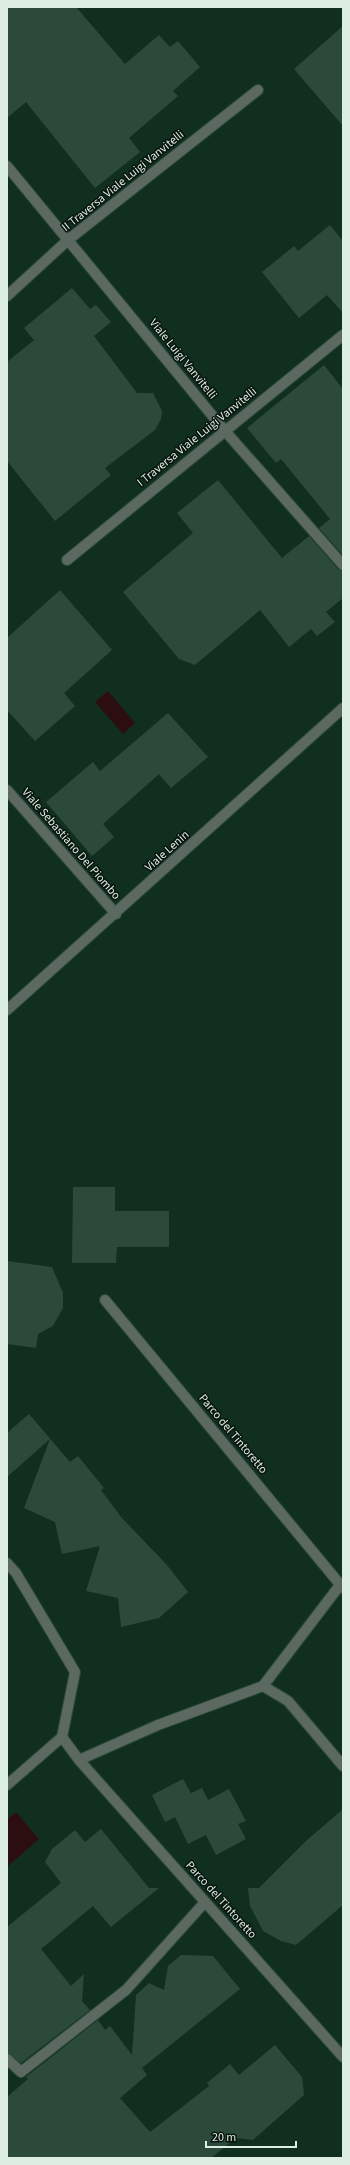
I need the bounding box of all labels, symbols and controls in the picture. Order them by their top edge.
street label: II Traversa Viale Luigi Vanvitelli [58,126,188,236]
street label: Viale Luigi Vanvitelli [145,315,221,403]
street label: I Traversa Viale Luigi Vanvitelli [133,383,261,491]
street label: Viale Sebastiano Del Piombo [18,784,124,904]
street label: Viale Lenin [141,827,193,875]
street label: Parco del Tintoretto [195,1391,271,1477]
street label: Parco del Tintoretto [182,1858,260,1942]
scale bar [206,2123,296,2149]
text: 20 m [212,2129,236,2146]

